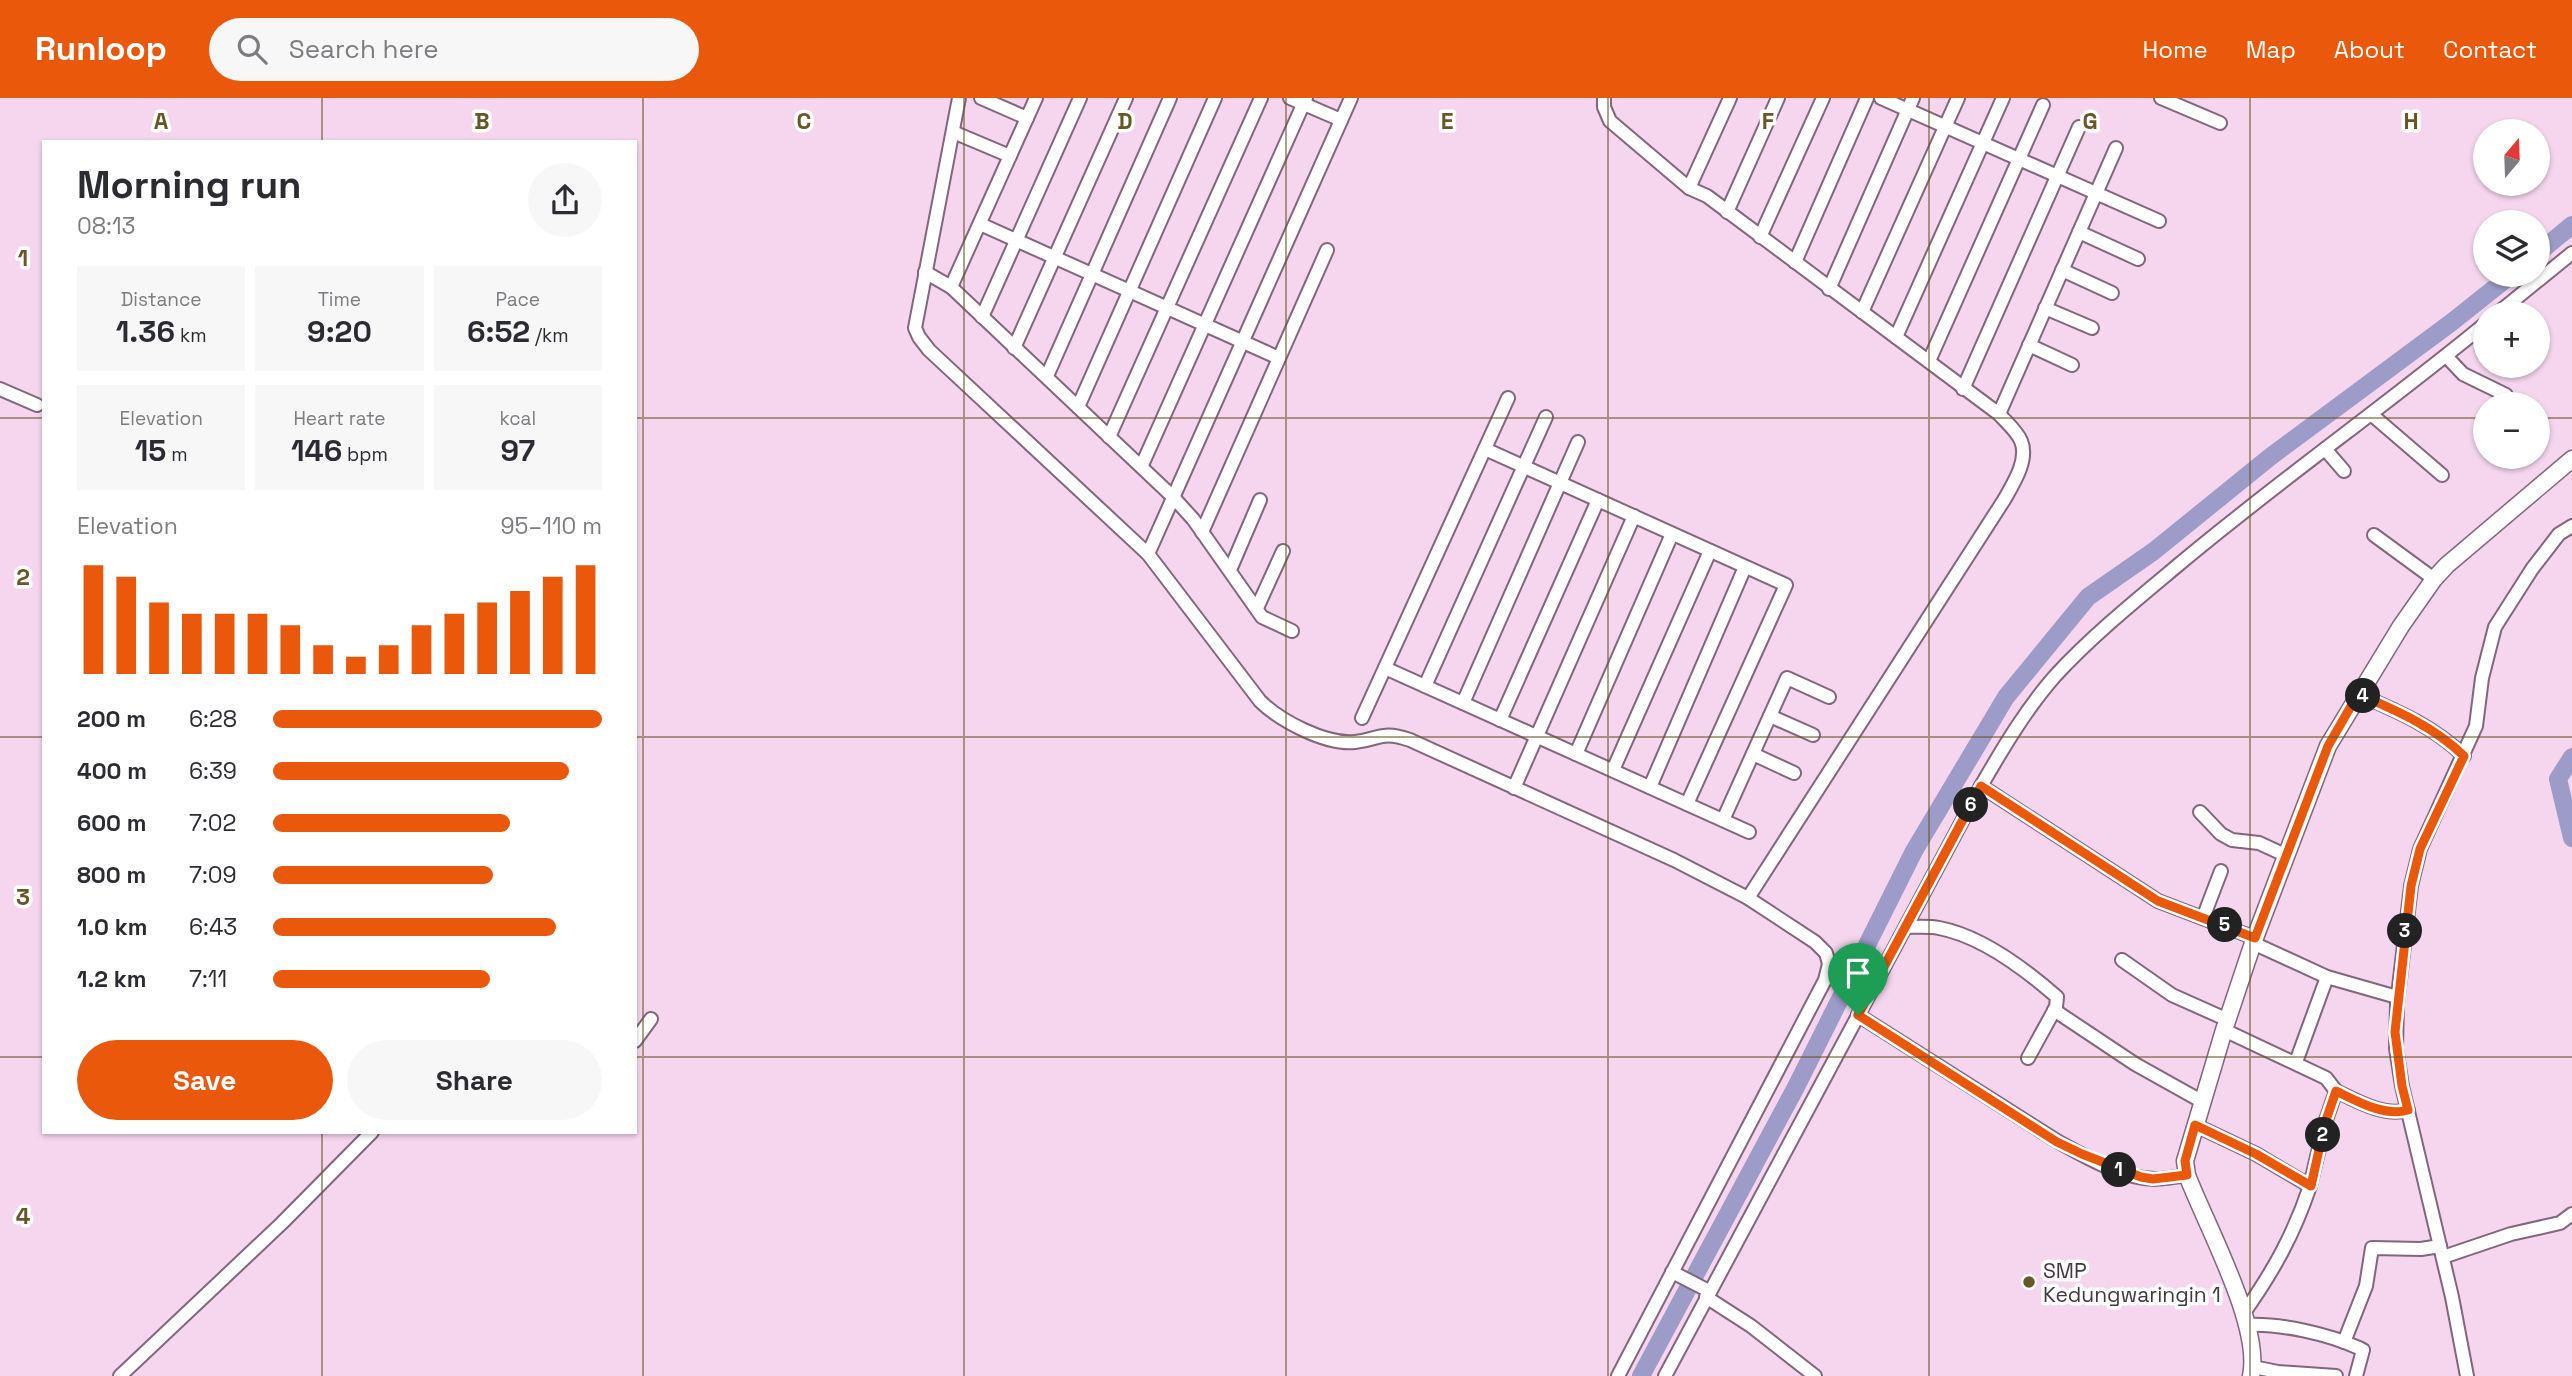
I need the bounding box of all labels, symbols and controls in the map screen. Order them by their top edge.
search box [209,18,699,81]
text: Runloop [35,28,167,70]
icon: search [233,30,271,68]
text: Search here [289,32,439,66]
text: Home [2142,34,2208,65]
text: Map [2246,34,2296,65]
text: About [2334,34,2405,65]
text: Contact [2443,34,2537,65]
text: A [154,106,169,136]
text: B [474,106,490,136]
text: C [797,106,811,136]
text: D [1117,106,1133,136]
text: E [1441,106,1453,136]
text: F [1762,106,1774,136]
text: G [2082,106,2098,136]
text: H [2403,106,2419,136]
north arrow [2473,119,2550,196]
map controls [2473,119,2550,469]
text: Morning run [77,161,302,209]
button: share [528,163,602,237]
button: layers [2473,210,2550,287]
text: 08:13 [77,211,135,241]
text: 1 [18,243,28,273]
text: Distance [121,287,202,312]
text: Time [318,287,361,312]
text: Pace [496,287,540,312]
button: + [2473,301,2550,378]
text: 1.36 [116,312,175,351]
text: 9:20 [307,312,372,351]
text: 6:52 [467,312,530,351]
text: km [175,323,207,348]
text: /km [530,323,569,348]
button: − [2473,392,2550,469]
text: Elevation [120,406,203,431]
text: Heart rate [293,406,386,431]
text: kcal [499,406,536,431]
text: 15 [135,431,166,470]
text: 146 [291,431,342,470]
text: 97 [501,431,535,470]
text: m [166,442,188,467]
text: bpm [342,442,388,467]
text: Elevation [77,511,178,541]
text: 95–110 m [501,511,602,541]
text: 2 [16,562,30,592]
pin: 4 [2346,678,2380,714]
text: 4 [2356,683,2369,708]
text: 200 m [77,704,146,734]
text: 6:28 [189,704,237,734]
text: 400 m [77,756,147,786]
text: 6:39 [189,756,237,786]
pin: 6 [1954,788,1988,822]
text: 6 [1965,792,1976,817]
text: 600 m [77,808,147,838]
text: 7:02 [189,808,236,838]
text: 800 m [77,860,146,890]
text: 7:09 [189,860,237,890]
text: 3 [16,882,30,912]
pin: 5 [2208,908,2242,942]
text: 1.0 km [77,912,147,942]
text: 6:43 [189,912,237,942]
text: 5 [2219,912,2230,937]
pin: 3 [2388,914,2422,948]
text: 3 [2399,918,2410,943]
pin [1828,943,1888,1015]
icon: arrive [1839,954,1877,992]
text: 1.2 km [77,964,146,994]
text: 7:11 [189,964,227,994]
button: Save [77,1040,333,1120]
button: Share [347,1040,602,1120]
pin: 2 [2306,1118,2340,1152]
text: 2 [2317,1122,2328,1147]
pin: 1 [2102,1152,2136,1188]
text: 1 [2114,1157,2123,1182]
text: 4 [16,1201,31,1231]
place label: SMP Kedungwaringin 1 [2043,1257,2221,1308]
marker: SMP Kedungwaringin 1 [2021,1274,2037,1290]

